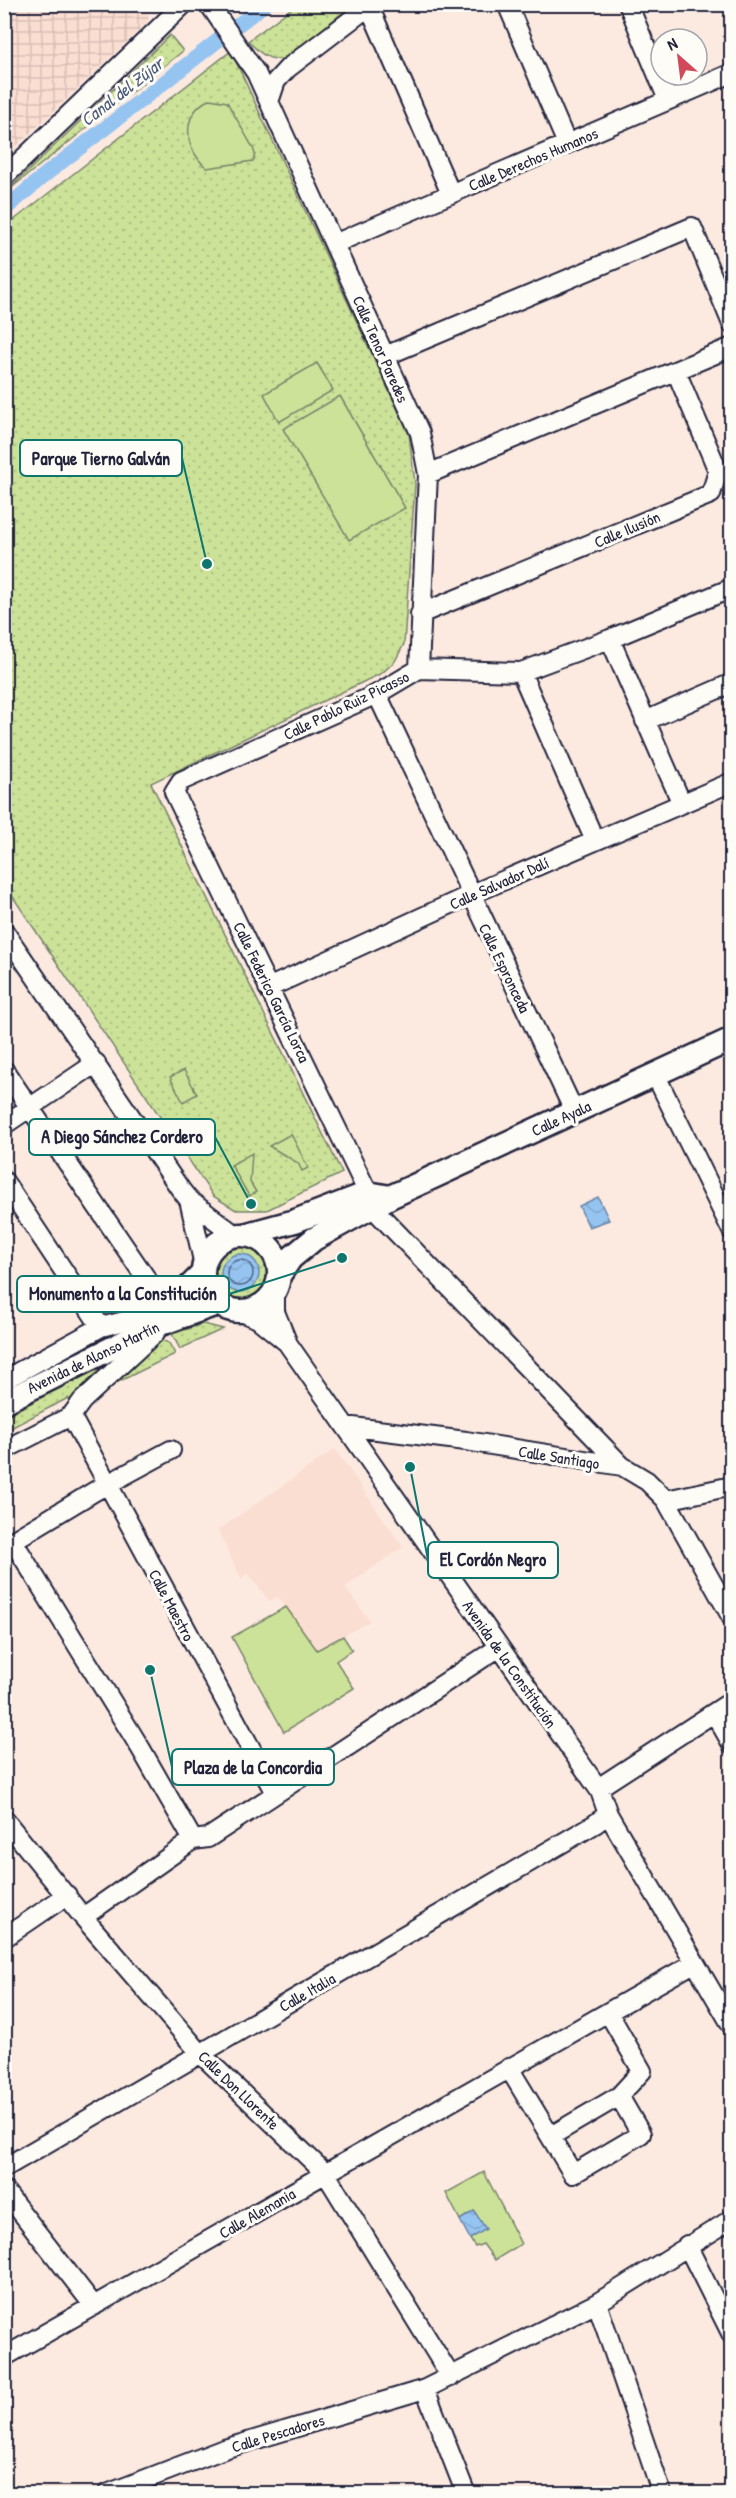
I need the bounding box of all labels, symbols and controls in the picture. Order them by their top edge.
north arrow [649,27,709,87]
text: N [663,32,681,55]
water label: Canal del Zújar [75,50,170,132]
street label: Calle Derechos Humanos [465,122,601,196]
street label: Calle Tenor Paredes [348,292,414,406]
callout: Parque Tierno Galván [20,440,182,476]
text: Parque Tierno Galván [32,446,170,472]
street label: Calle Ilusión [591,505,663,553]
street label: Calle Pablo Ruiz Picasso [280,665,413,745]
street label: Calle Salvador Dalí [446,851,552,915]
street label: Calle Federico García Lorca [228,918,316,1066]
street label: Calle Espronceda [474,920,536,1016]
street label: Calle Ayala [528,1095,594,1141]
callout: A Diego Sánchez Cordero [29,1119,215,1155]
text: A Diego Sánchez Cordero [41,1124,203,1150]
callout: Monumento a la Constitución [17,1276,229,1312]
text: Monumento a la Constitución [29,1281,217,1306]
street label: Avenida de Alonso Martín [23,1316,163,1398]
street label: Calle Santiago [517,1440,602,1474]
callout: El Cordón Negro [428,1542,558,1578]
text: El Cordón Negro [440,1547,547,1573]
street label: Calle Maestro [144,1565,200,1645]
street label: Avenida de la Constitución [458,1596,562,1732]
callout: Plaza de la Concordia [172,1749,334,1785]
text: Plaza de la Concordia [184,1755,323,1780]
street label: Calle Italia [275,1967,339,2017]
street label: Calle Don Llorente [194,2046,285,2135]
street label: Calle Alemania [215,2182,299,2244]
street label: Calle Pescadores [229,2408,327,2458]

